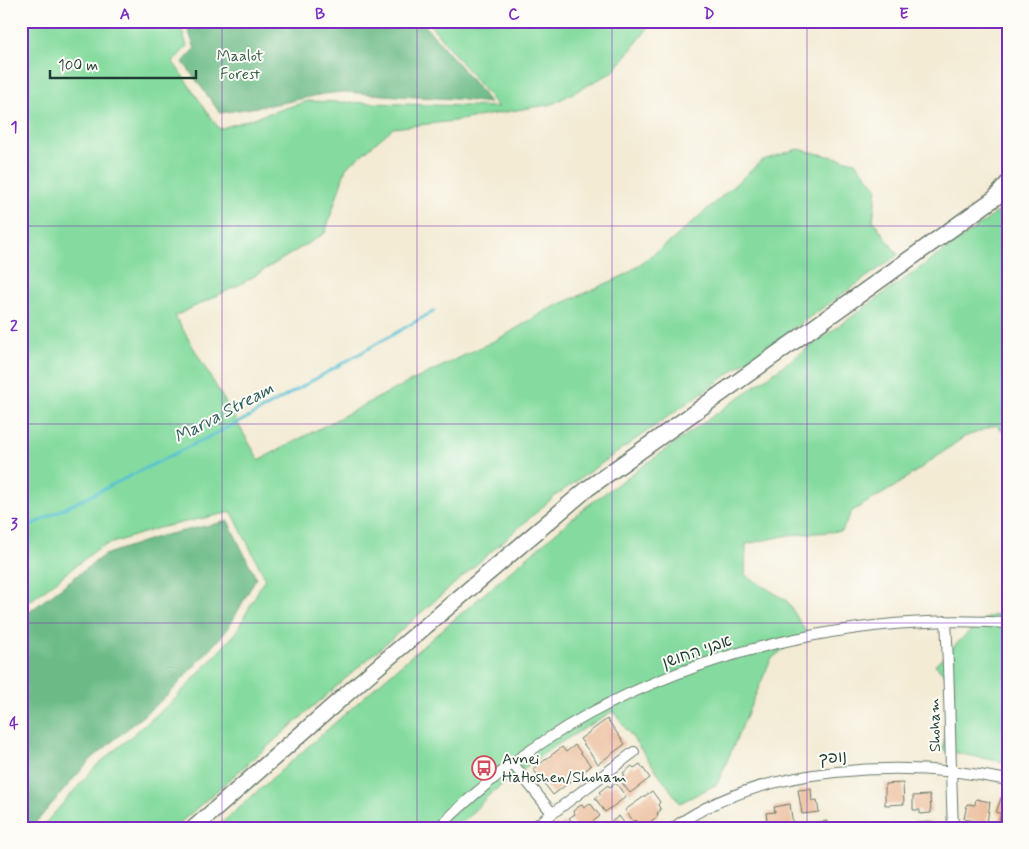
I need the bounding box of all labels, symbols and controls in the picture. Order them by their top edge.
text: A [120,4,130,25]
text: B [315,4,325,25]
text: C [508,4,520,25]
text: D [703,4,715,25]
text: E [899,4,909,25]
park label: Maalot Forest [217,46,264,85]
scale bar [50,48,196,80]
text: 100 m [58,56,98,76]
text: 1 [10,117,18,138]
text: 2 [10,316,18,337]
water label: Marva Stream [170,377,278,449]
text: 3 [10,514,18,535]
street label: אבני החושן [659,630,735,674]
street label: Shoham [924,698,946,752]
text: 4 [9,713,19,734]
street label: נופך [818,746,848,770]
place label: Avnei HaHoshen/Shoham [502,749,627,788]
bus stop icon: Avnei HaHoshen/Shoham [471,755,497,781]

